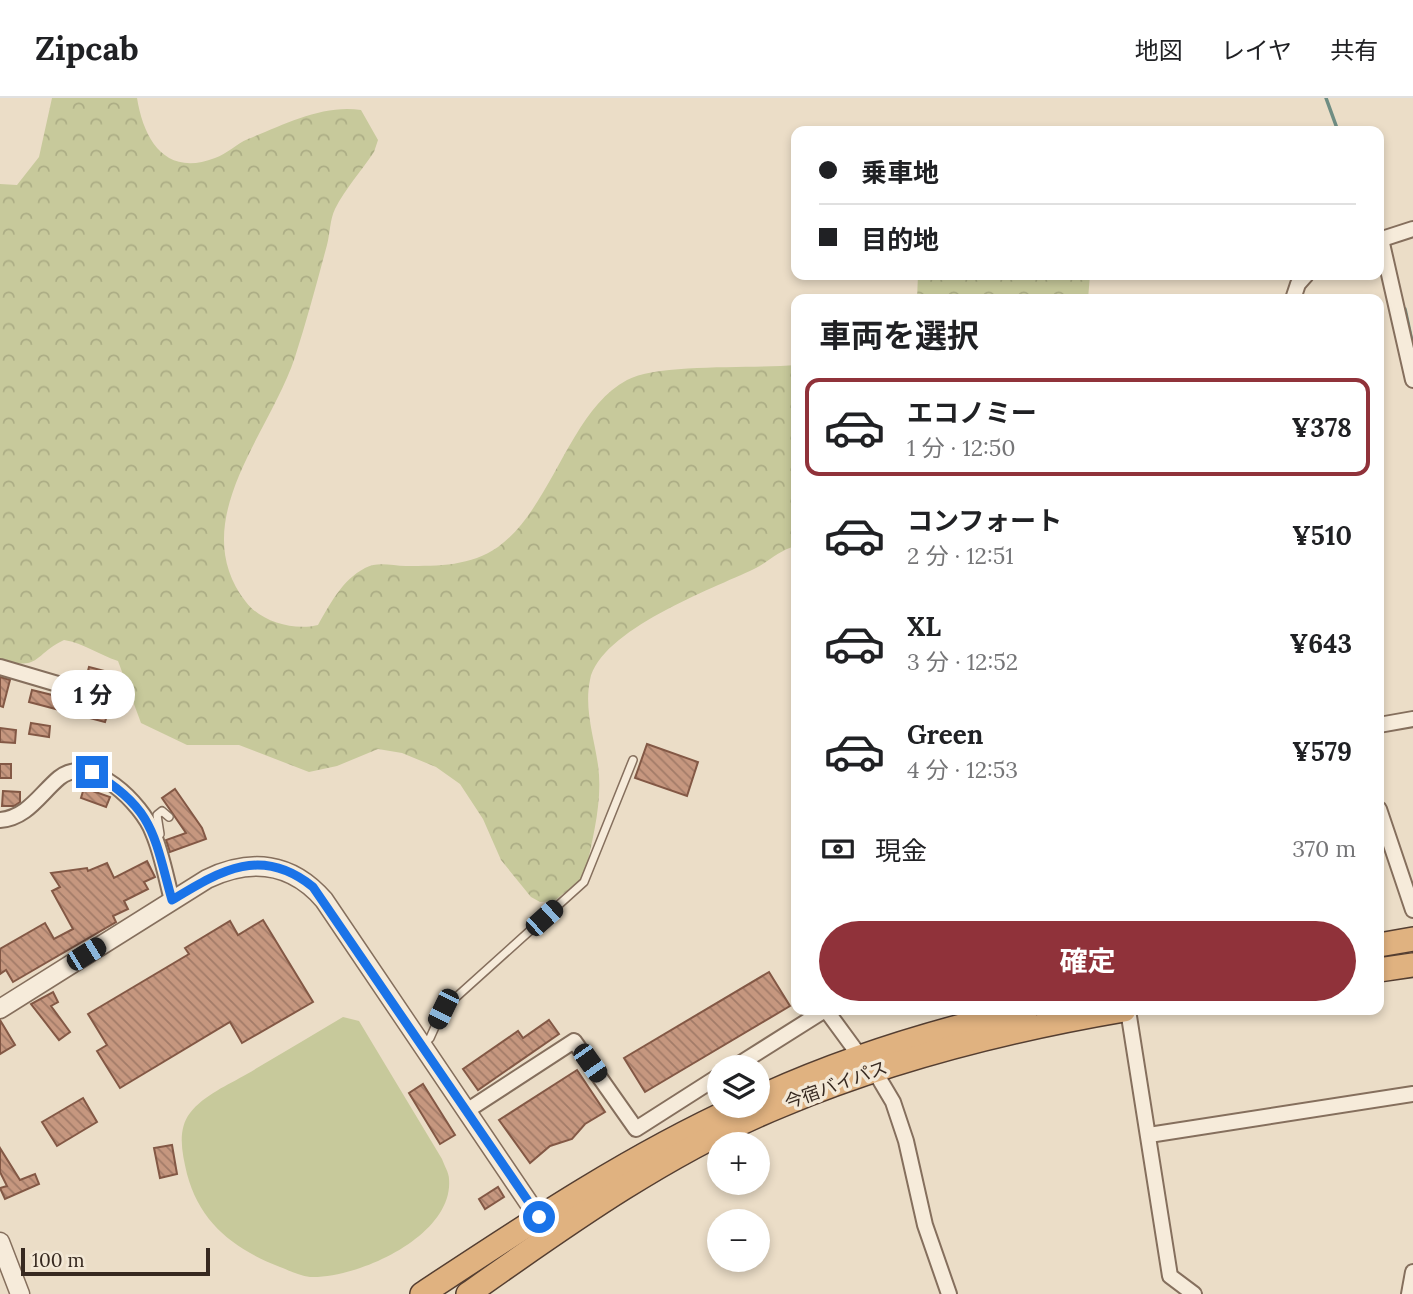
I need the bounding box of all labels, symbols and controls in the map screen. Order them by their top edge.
text: Zipcab [35,27,139,69]
text: 地図 [1135,35,1183,66]
text: レイヤ [1221,35,1292,66]
text: 共有 [1330,35,1378,66]
text: 乗車地 [861,156,939,189]
text: 目的地 [861,223,939,256]
text: 車両を選択 [819,315,979,356]
icon: car [823,396,886,459]
text: エコノミー [907,396,1037,429]
text: ¥378 [1292,411,1352,444]
text: 1 分 · 12:50 [907,433,1016,462]
icon: car [823,504,886,567]
text: コンフォート [907,504,1062,537]
text: ¥510 [1292,519,1352,552]
text: 2 分 · 12:51 [907,541,1014,570]
text: XL [907,610,941,643]
icon: car [823,612,886,675]
text: ¥643 [1289,627,1352,660]
text: 3 分 · 12:52 [907,647,1018,676]
callout: 1 分 [50,670,134,720]
text: 1 分 [74,680,112,709]
text: Green [907,718,983,751]
icon: car [823,720,886,783]
text: ¥579 [1292,735,1352,768]
text: 4 分 · 12:53 [907,755,1018,784]
route end [76,756,108,788]
icon: cash [819,830,857,868]
text: 現金 [875,834,927,867]
text: 370 m [1292,834,1356,863]
car [522,896,567,940]
button: 確定 [819,921,1356,1001]
car [63,934,110,974]
car [425,986,462,1032]
car [570,1040,611,1086]
map controls [707,1055,770,1272]
button: layers [707,1055,770,1118]
street label: 今宿バイパス [781,1055,890,1114]
button: + [707,1132,770,1195]
route start [523,1201,555,1233]
button: − [707,1209,770,1272]
scale bar [21,1245,210,1277]
text: 100 m [32,1248,85,1272]

